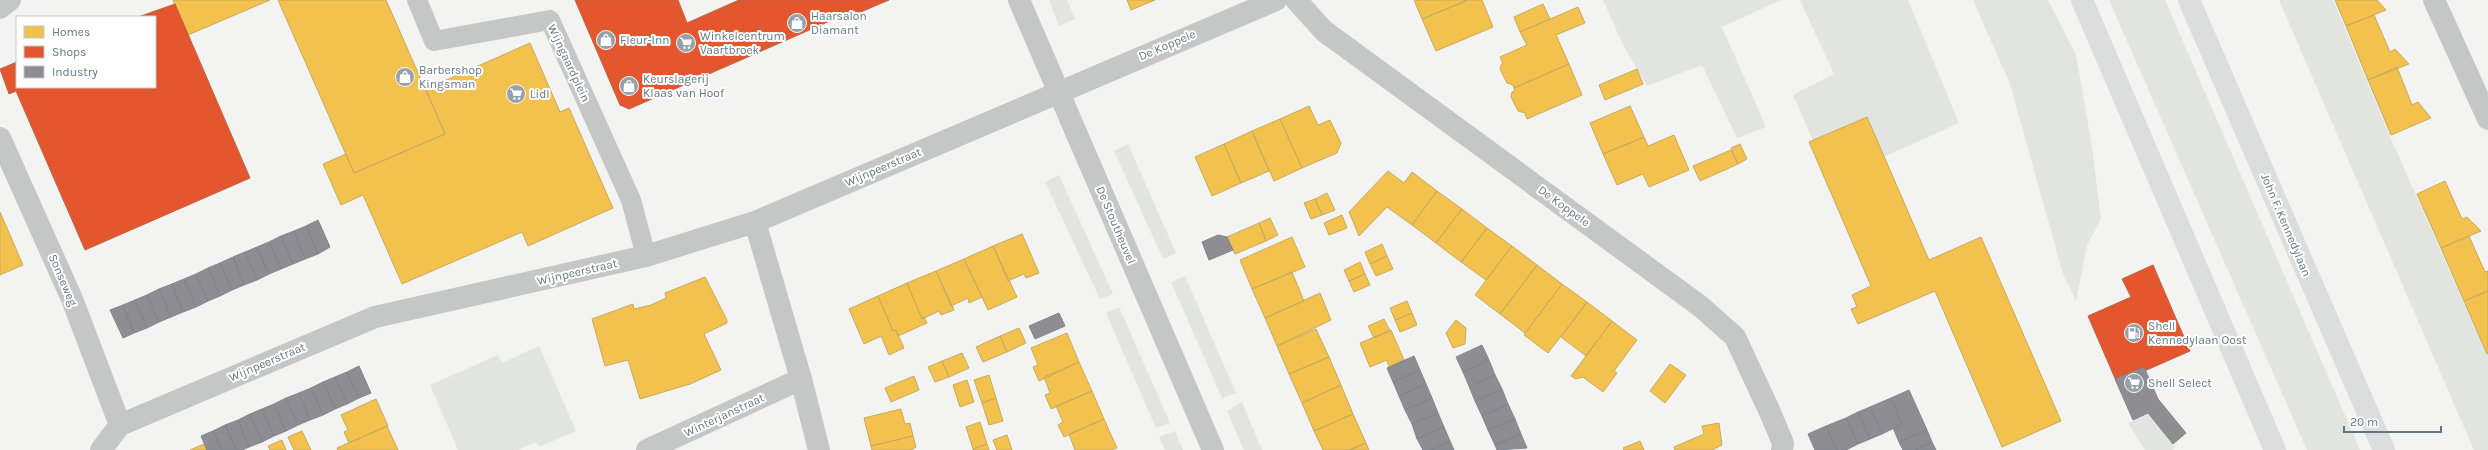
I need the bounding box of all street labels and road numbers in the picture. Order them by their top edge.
street label: Wijngaardplein [545,22,593,104]
street label: De Koppele [1136,27,1198,63]
street label: Wijnpeerstraat [843,144,924,189]
street label: John F. Kennedylaan [2258,171,2314,279]
street label: De Koppele [1535,183,1593,229]
street label: De Stoutheuvel [1093,184,1139,266]
street label: Sonseweg [46,252,80,308]
street label: Wijnpeerstraat [536,256,619,288]
street label: Wijnpeerstraat [227,339,308,384]
street label: Winterjanstraat [682,390,767,440]

